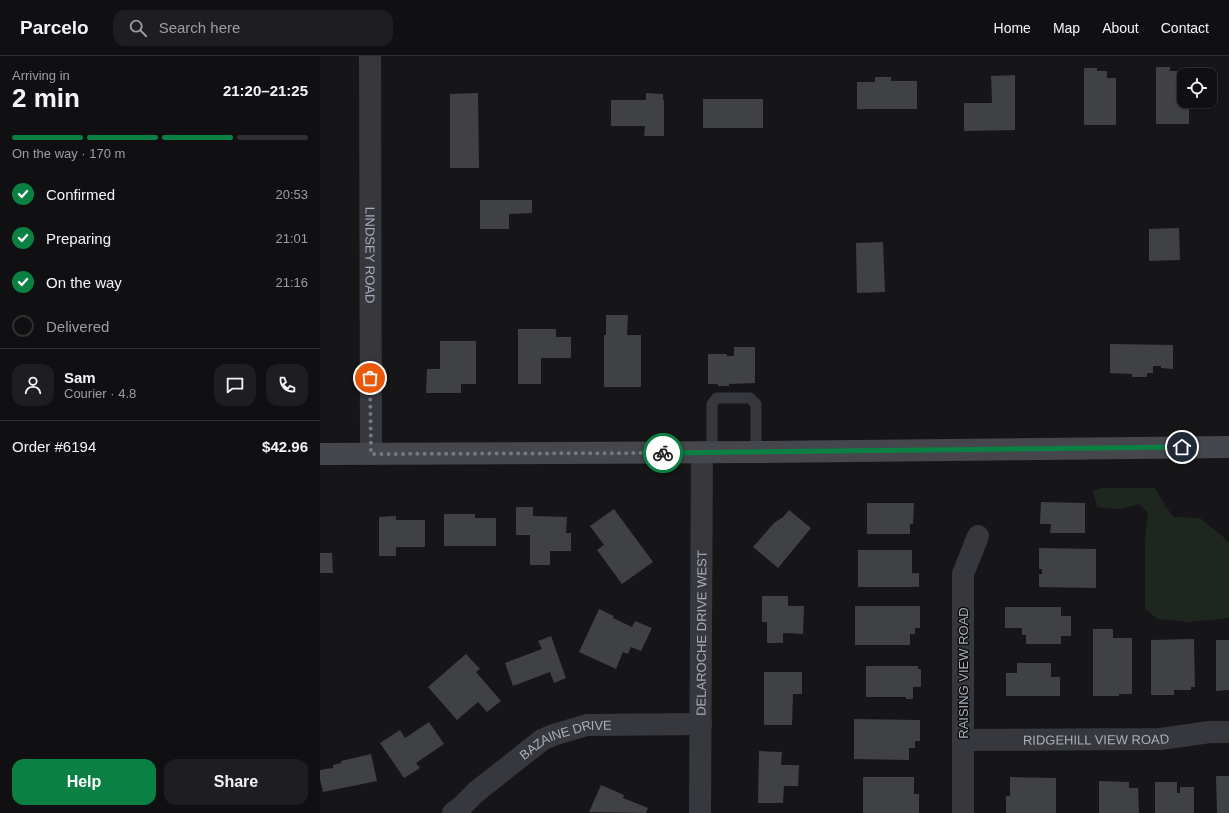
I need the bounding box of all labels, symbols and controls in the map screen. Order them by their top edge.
search box [113,10,393,46]
text: Parcelo [20,17,89,38]
icon: search [127,17,149,39]
text: Search here [159,19,240,36]
text: Home [994,20,1031,36]
text: Map [1053,20,1080,36]
text: About [1102,20,1139,36]
text: Contact [1161,20,1209,36]
text: Arriving in [12,68,70,83]
map controls [1177,68,1217,108]
button: locate [1177,68,1217,108]
text: 21:20–21:25 [223,82,308,99]
text: 2 min [12,83,80,113]
text: On the way · 170 m [12,146,125,161]
icon: check [12,183,34,205]
text: Confirmed [46,186,115,203]
text: 20:53 [275,187,308,202]
street label: LINDSEY ROAD [362,207,378,303]
icon: check [12,227,34,249]
text: Preparing [46,230,111,247]
text: 21:01 [275,231,308,246]
icon: check [12,271,34,293]
text: On the way [46,274,122,291]
text: 21:16 [275,275,308,290]
text: Delivered [46,318,109,335]
pin [353,361,387,395]
button: person [12,364,54,406]
button: chat [214,364,256,406]
button: phone [266,364,308,406]
icon: bag [359,367,381,389]
text: Sam [64,369,96,386]
text: Courier · 4.8 [64,386,136,401]
pin [1165,430,1199,464]
courier [643,433,683,473]
icon: home [1171,436,1193,458]
text: Order #6194 [12,438,96,455]
text: $42.96 [262,438,308,455]
icon: bike [652,442,674,464]
street label: DELAROCHE DRIVE WEST [694,550,709,716]
street label: RAISING VIEW ROAD [956,607,971,739]
street label: BAZAINE DRIVE [517,717,612,763]
street label: RIDGEHILL VIEW ROAD [1023,731,1170,748]
button: Help [12,759,156,805]
button: Share [164,759,308,805]

